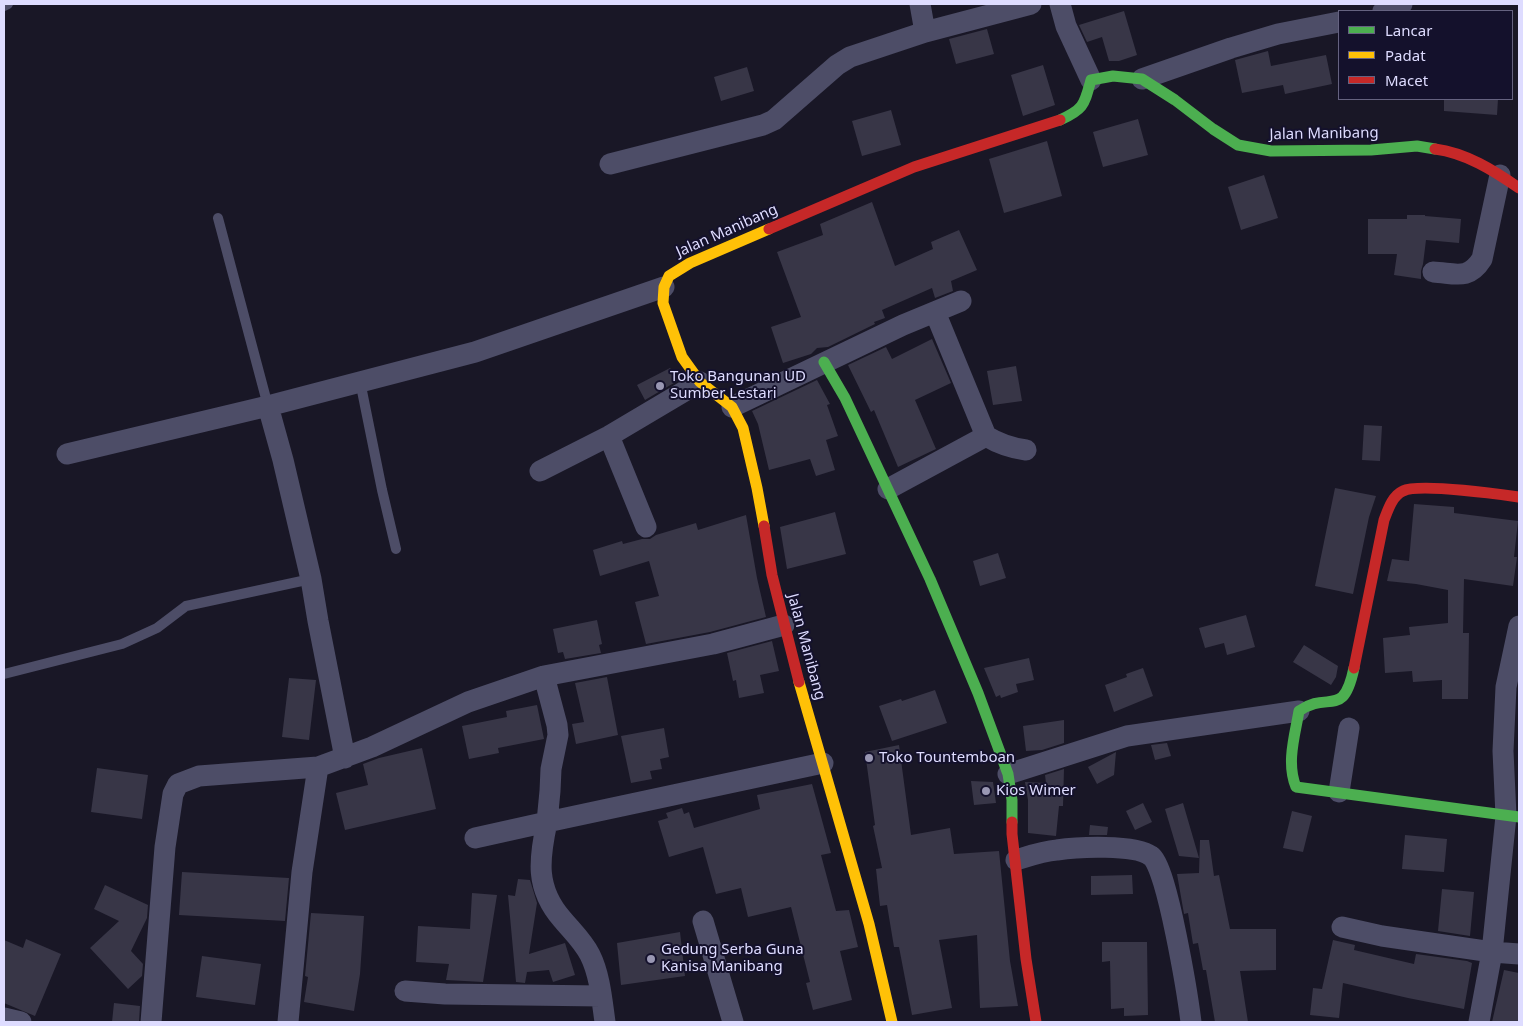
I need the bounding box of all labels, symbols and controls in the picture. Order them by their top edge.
legend [1338,10,1513,100]
text: Lancar [1385,20,1432,40]
text: Padat [1385,45,1426,65]
text: Macet [1385,70,1428,90]
street label: Jalan Manibang [1269,124,1379,144]
street label: Jalan Manibang [673,201,781,261]
place label: Toko Bangunan UD Sumber Lestari [670,368,806,403]
marker: Toko Bangunan UD Sumber Lestari [654,380,666,392]
street label: Jalan Manibang [783,592,829,702]
place label: Toko Tountemboan [879,749,1015,767]
marker: Toko Tountemboan [863,752,875,764]
place label: Kios Wimer [996,782,1076,800]
marker: Kios Wimer [980,785,992,797]
place label: Gedung Serba Guna Kanisa Manibang [661,941,804,976]
marker: Gedung Serba Guna Kanisa Manibang [645,953,657,965]

